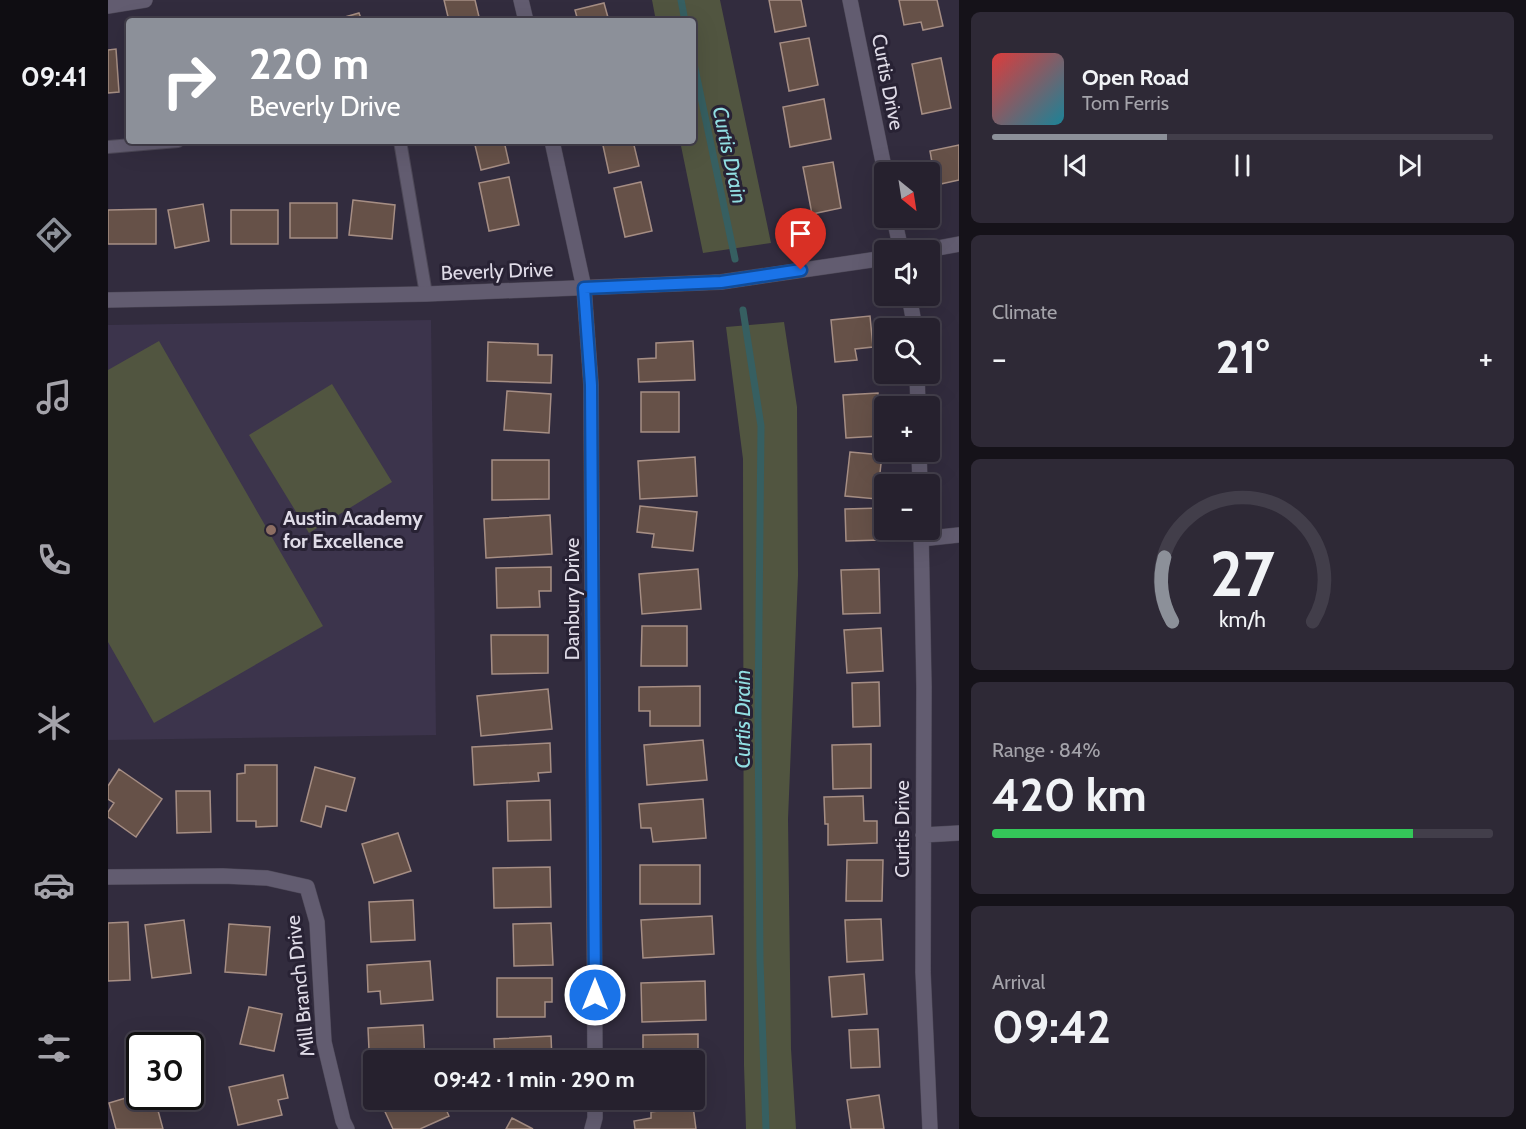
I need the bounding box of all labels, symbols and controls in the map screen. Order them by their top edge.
street label: Curtis Drive [867,32,909,132]
text: 220 m [249,38,369,90]
icon: right [150,42,228,120]
text: 09:41 [21,60,87,93]
text: Open Road [1082,64,1189,91]
text: Beverly Drive [249,90,401,123]
text: Tom Ferris [1082,91,1169,115]
water label: Curtis Drain [708,104,752,206]
icon: previous [1059,149,1092,182]
icon: pause [1226,149,1259,182]
icon: next [1393,149,1426,182]
north arrow [874,162,940,228]
map controls [874,162,940,540]
pin [775,208,826,270]
icon: directions [33,214,75,256]
icon: arrive [784,217,817,250]
button: sound [874,240,940,306]
street label: Beverly Drive [440,257,554,285]
text: Climate [992,300,1057,324]
button: search [874,318,940,384]
text: 21° [1216,330,1269,384]
text: − [992,338,1007,378]
text: + [1478,338,1493,378]
icon: music [33,376,75,418]
button: + [874,396,940,462]
button: − [874,474,940,540]
place label: Austin Academy for Excellence [283,506,423,553]
marker: Austin Academy for Excellence [264,523,278,537]
text: 27 [1210,536,1275,612]
street label: Danbury Drive [560,538,584,660]
icon: phone [33,539,75,581]
text: km/h [1219,606,1266,632]
water label: Curtis Drain [730,670,755,768]
icon: climate [33,702,75,744]
text: Range · 84% [992,738,1100,762]
text: 420 km [992,768,1147,822]
street label: Curtis Drive [890,780,914,878]
icon: car [33,864,75,906]
street label: Mill Branch Drive [281,914,319,1058]
position arrow [563,963,627,1027]
text: Arrival [992,970,1045,994]
text: 09:42 [992,1000,1111,1054]
icon: filters [33,1027,75,1069]
speed limit sign: 30 [126,1032,204,1110]
text: 09:42 · 1 min · 290 m [433,1066,635,1093]

